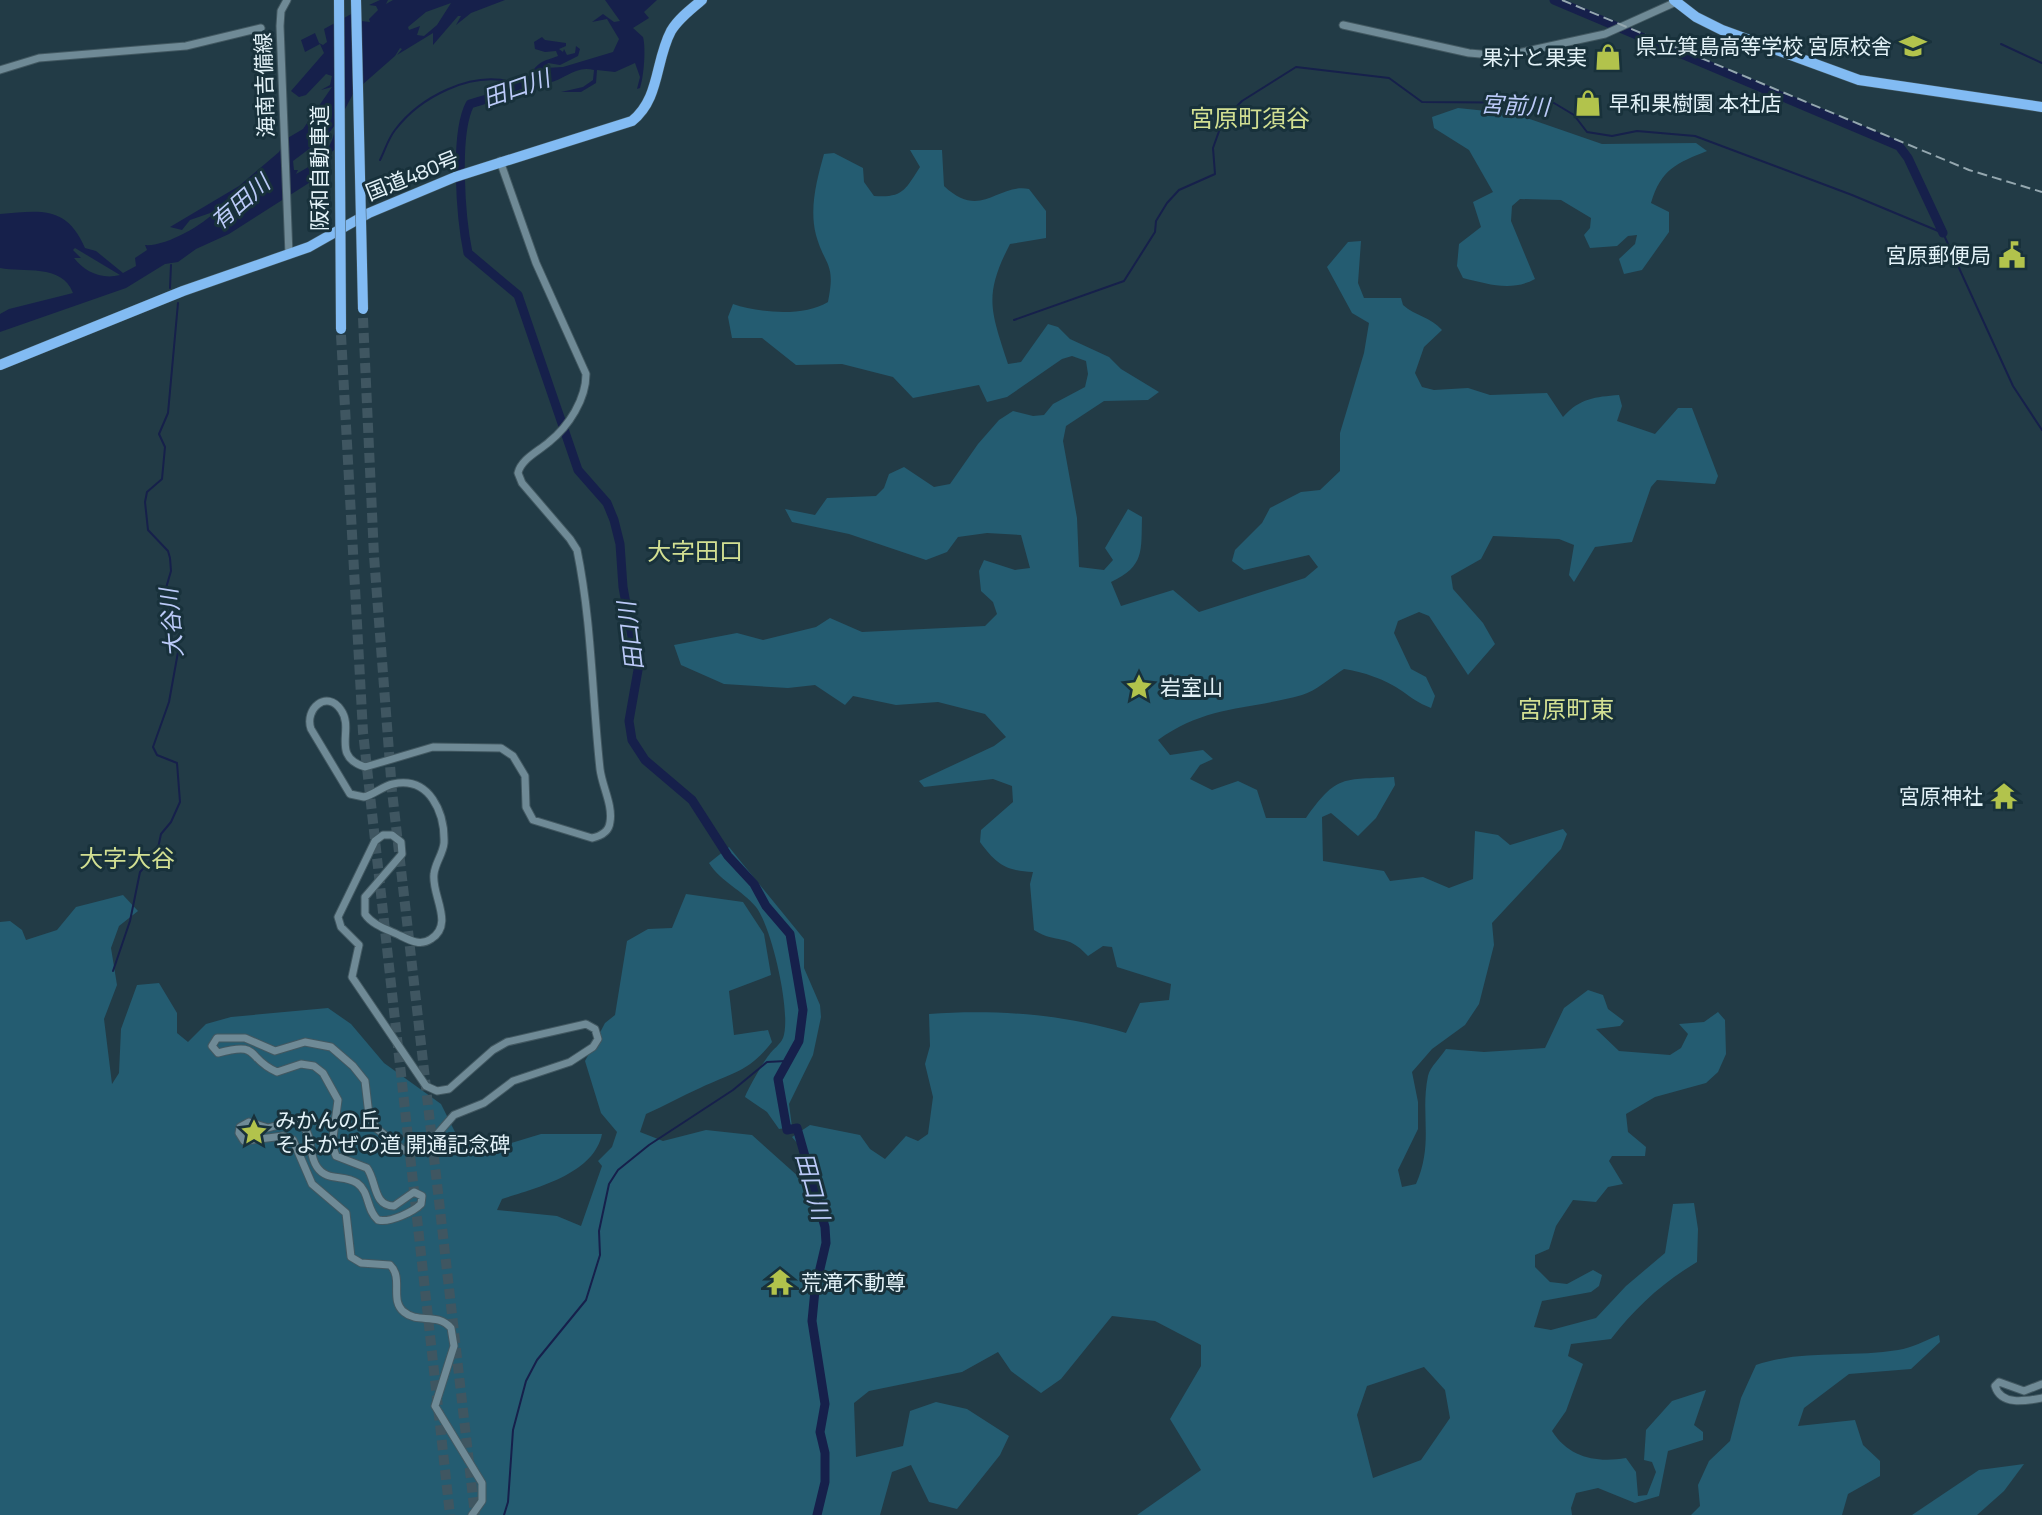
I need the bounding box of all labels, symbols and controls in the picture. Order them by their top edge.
place label: 県立箕島高等学校 宮原校舎 [1635,30,1892,62]
school or university icon: 県立箕島高等学校 宮原校舎 [1898,31,1928,61]
street label: 海南吉備線 [246,32,282,138]
place label: 果汁と果実 [1482,41,1587,73]
shop icon: 果汁と果実 [1593,42,1623,72]
water label: 田口川 [478,59,557,116]
water label: 宮前川 [1480,86,1553,124]
place label: 早和果樹園 本社店 [1609,87,1782,119]
shop icon: 早和果樹園 本社店 [1573,88,1603,118]
district label: 宮原町須谷 [1190,100,1310,136]
street label: 阪和自動車道 [303,105,335,231]
street label: 国道480号 [360,142,464,208]
water label: 有田川 [202,164,280,238]
place label: 宮原郵便局 [1886,239,1991,271]
public building icon: 宮原郵便局 [1997,240,2027,270]
district label: 大字田口 [647,533,743,569]
water label: 大谷川 [150,584,191,659]
water label: 田口川 [608,597,652,672]
place label: 岩室山 [1160,671,1223,703]
place icon: 岩室山 [1124,672,1154,702]
district label: 宮原町東 [1518,691,1614,727]
place label: 宮原神社 [1899,780,1983,812]
temple icon: 宮原神社 [1989,781,2019,811]
district label: 大字大谷 [79,840,175,876]
place label: みかんの丘 そよかぜの道 開通記念碑 [275,1104,511,1160]
place icon: みかんの丘 そよかぜの道 開通記念碑 [239,1117,269,1147]
water label: 田口川 [787,1148,840,1227]
place label: 荒滝不動尊 [801,1266,906,1298]
temple icon: 荒滝不動尊 [765,1267,795,1297]

